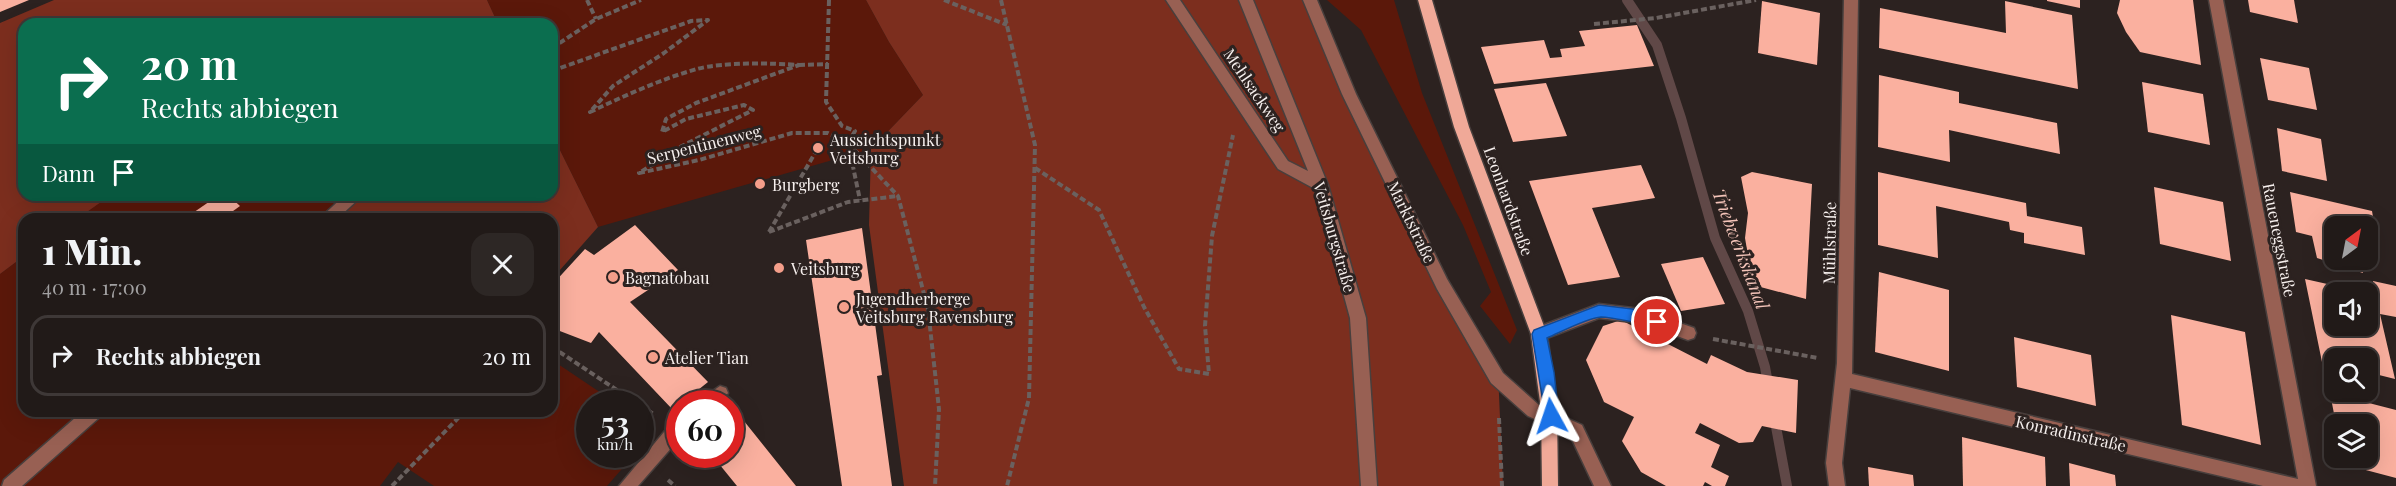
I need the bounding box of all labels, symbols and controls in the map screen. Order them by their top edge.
text: 20 m [141,35,238,91]
icon: right [42,42,120,120]
street label: Mehlsackweg [1219,44,1291,136]
text: Rechts abbiegen [141,89,339,125]
street label: Serpentinenweg [645,120,764,168]
place label: Aussichtspunkt Veitsburg [829,129,941,168]
marker: Aussichtspunkt Veitsburg [811,141,825,155]
street label: Leonhardstraße [1480,144,1538,258]
icon: arrive [107,156,140,189]
text: Dann [42,158,95,188]
place label: Burgberg [772,174,840,195]
marker: Burgberg [753,177,767,191]
street label: Veitsburgstraße [1309,178,1361,295]
street label: Marktstraße [1383,178,1441,266]
street label: Raueneggstraße [2259,181,2301,299]
water label: Triebwerkskanal [1707,185,1775,314]
street label: Mühlstraße [1818,202,1840,284]
north arrow [2324,216,2378,270]
map controls [2324,216,2378,468]
text: 1 Min. [42,226,142,274]
button: close [471,233,534,296]
place label: Veitsburg [790,258,860,279]
marker: Veitsburg [772,261,786,275]
place label: Bagnatobau [625,267,710,288]
marker: Bagnatobau [606,270,620,284]
text: 40 m · 17:00 [42,273,147,300]
button: sound [2324,282,2378,336]
place label: Jugendherberge Veitsburg Ravensburg [855,288,1014,327]
pin [1631,296,1682,347]
marker: Jugendherberge Veitsburg Ravensburg [837,300,851,314]
icon: arrive [1640,305,1673,338]
icon: right [45,339,78,372]
text: Rechts abbiegen [96,341,261,371]
text: 20 m [482,341,531,371]
place label: Atelier Tian [664,347,749,368]
button: search [2324,348,2378,402]
marker: Atelier Tian [646,350,660,364]
position arrow [1519,384,1583,448]
speed limit sign: 60 [666,390,744,468]
text: 53 [601,402,629,442]
street label: Konradinstraße [2014,410,2128,456]
button: layers [2324,414,2378,468]
text: km/h [597,434,633,454]

